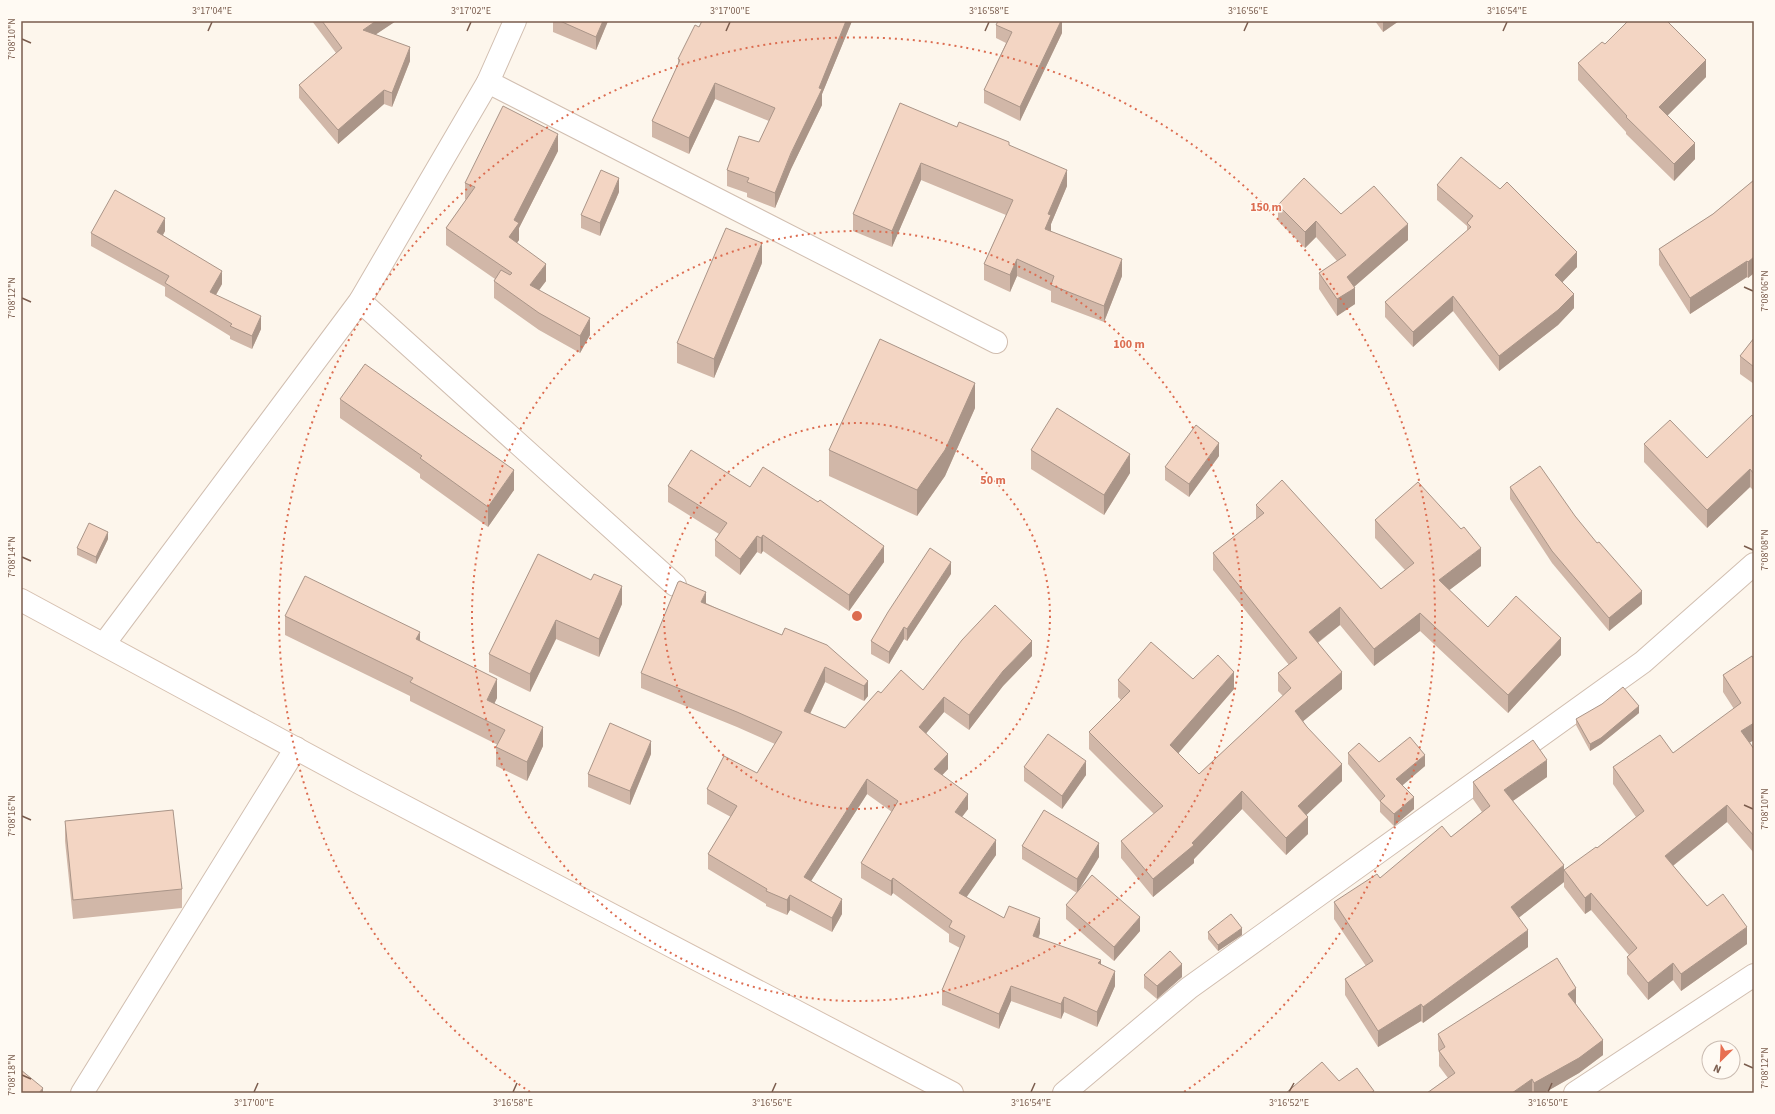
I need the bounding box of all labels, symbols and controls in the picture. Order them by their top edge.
text: 3°17'04"E [192,4,232,18]
text: 3°17'02"E [451,4,491,18]
text: 3°17'00"E [710,4,750,18]
text: 3°16'58"E [969,4,1009,18]
text: 3°16'56"E [1228,4,1268,18]
text: 3°16'54"E [1487,4,1527,18]
text: 7°08'10"N [5,18,19,60]
text: 150 m [1250,199,1282,216]
text: 7°08'06"N [1758,270,1772,312]
text: 7°08'12"N [5,277,19,319]
text: 100 m [1113,336,1145,353]
text: 50 m [980,472,1006,489]
text: 7°08'08"N [1758,529,1772,571]
text: 7°08'14"N [5,536,19,578]
centre of rings [850,609,864,623]
text: 7°08'10"N [1758,788,1772,830]
text: 7°08'16"N [5,795,19,837]
north arrow [1701,1040,1741,1080]
text: 7°08'12"N [1758,1047,1772,1089]
text: 7°08'18"N [5,1054,19,1096]
text: N [1711,1060,1724,1077]
text: 3°17'00"E [234,1096,274,1110]
text: 3°16'58"E [493,1096,533,1110]
text: 3°16'56"E [752,1096,792,1110]
text: 3°16'54"E [1011,1096,1051,1110]
text: 3°16'52"E [1269,1096,1309,1110]
text: 3°16'50"E [1528,1096,1568,1110]

